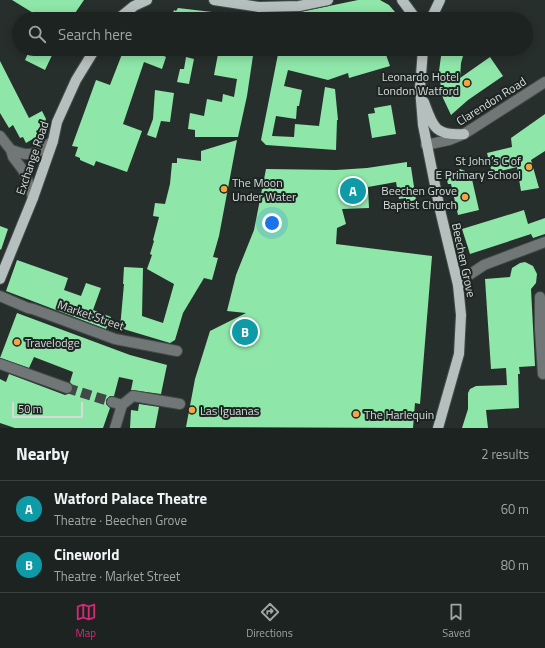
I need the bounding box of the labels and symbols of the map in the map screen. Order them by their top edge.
place label: Leonardo Hotel London Watford [378,67,459,100]
street label: Clarendon Road [452,72,530,130]
marker: Leonardo Hotel London Watford [462,78,472,88]
street label: Exchange Road [10,119,54,197]
place label: St John’s C of E Primary School [436,151,521,184]
marker: St John’s C of E Primary School [524,162,534,172]
place label: The Moon Under Water [232,173,296,206]
pin: A [340,176,366,206]
place label: Beechen Grove Baptist Church [381,181,457,214]
marker: The Moon Under Water [219,184,229,194]
marker: Beechen Grove Baptist Church [460,192,470,202]
your location [262,213,282,233]
street label: Beechen Grove [447,221,481,299]
street label: Market Street [55,295,128,336]
pin: B [232,317,258,347]
place label: Travelodge [25,333,80,352]
marker: Travelodge [12,337,22,347]
scale bar [12,400,83,419]
place label: Las Iguanas [200,401,260,420]
marker: Las Iguanas [187,405,197,415]
place label: The Harlequin [364,405,434,424]
marker: The Harlequin [351,409,361,419]

